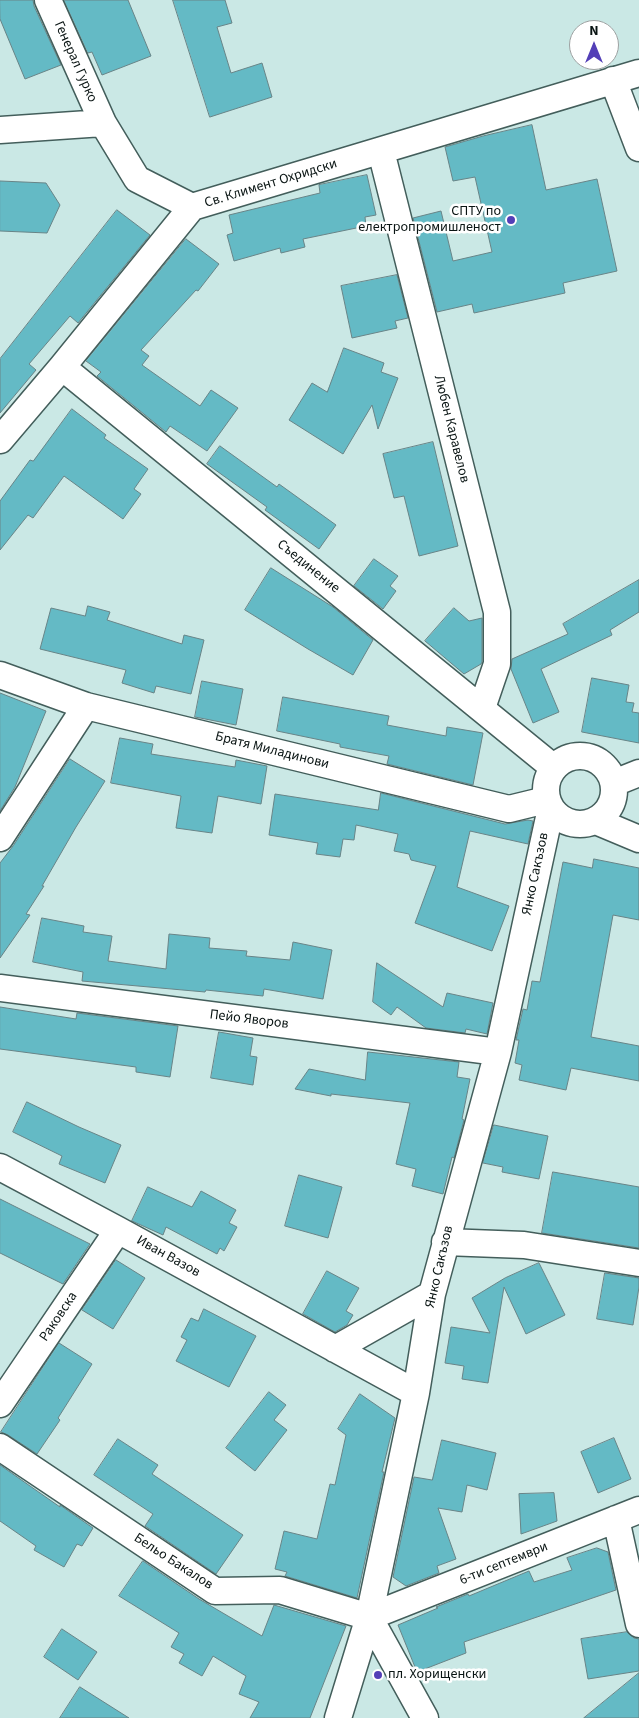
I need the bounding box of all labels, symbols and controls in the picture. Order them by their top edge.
street label: Генерал Гурко [50,19,100,105]
north arrow [569,20,619,70]
text: N [589,21,599,41]
street label: Св. Климент Охридски [203,156,339,212]
place label: СПТУ по електропромишленост [358,204,501,236]
marker: СПТУ по електропромишленост [505,214,517,226]
street label: Любен Каравелов [429,373,473,485]
street label: Съединение [273,537,343,597]
street label: Братя Миладинови [213,729,331,773]
street label: Янко Сакъзов [519,831,553,917]
street label: Пейо Яворов [208,1007,290,1033]
street label: Янко Сакъзов [422,1224,458,1310]
street label: Иван Вазов [133,1233,203,1281]
street label: Раковска [36,1289,82,1345]
street label: Бельо Бакалов [130,1530,216,1594]
street label: 6-ти септември [457,1539,551,1589]
place label: пл. Хорищенски [388,1667,486,1683]
marker: пл. Хорищенски [372,1669,384,1681]

